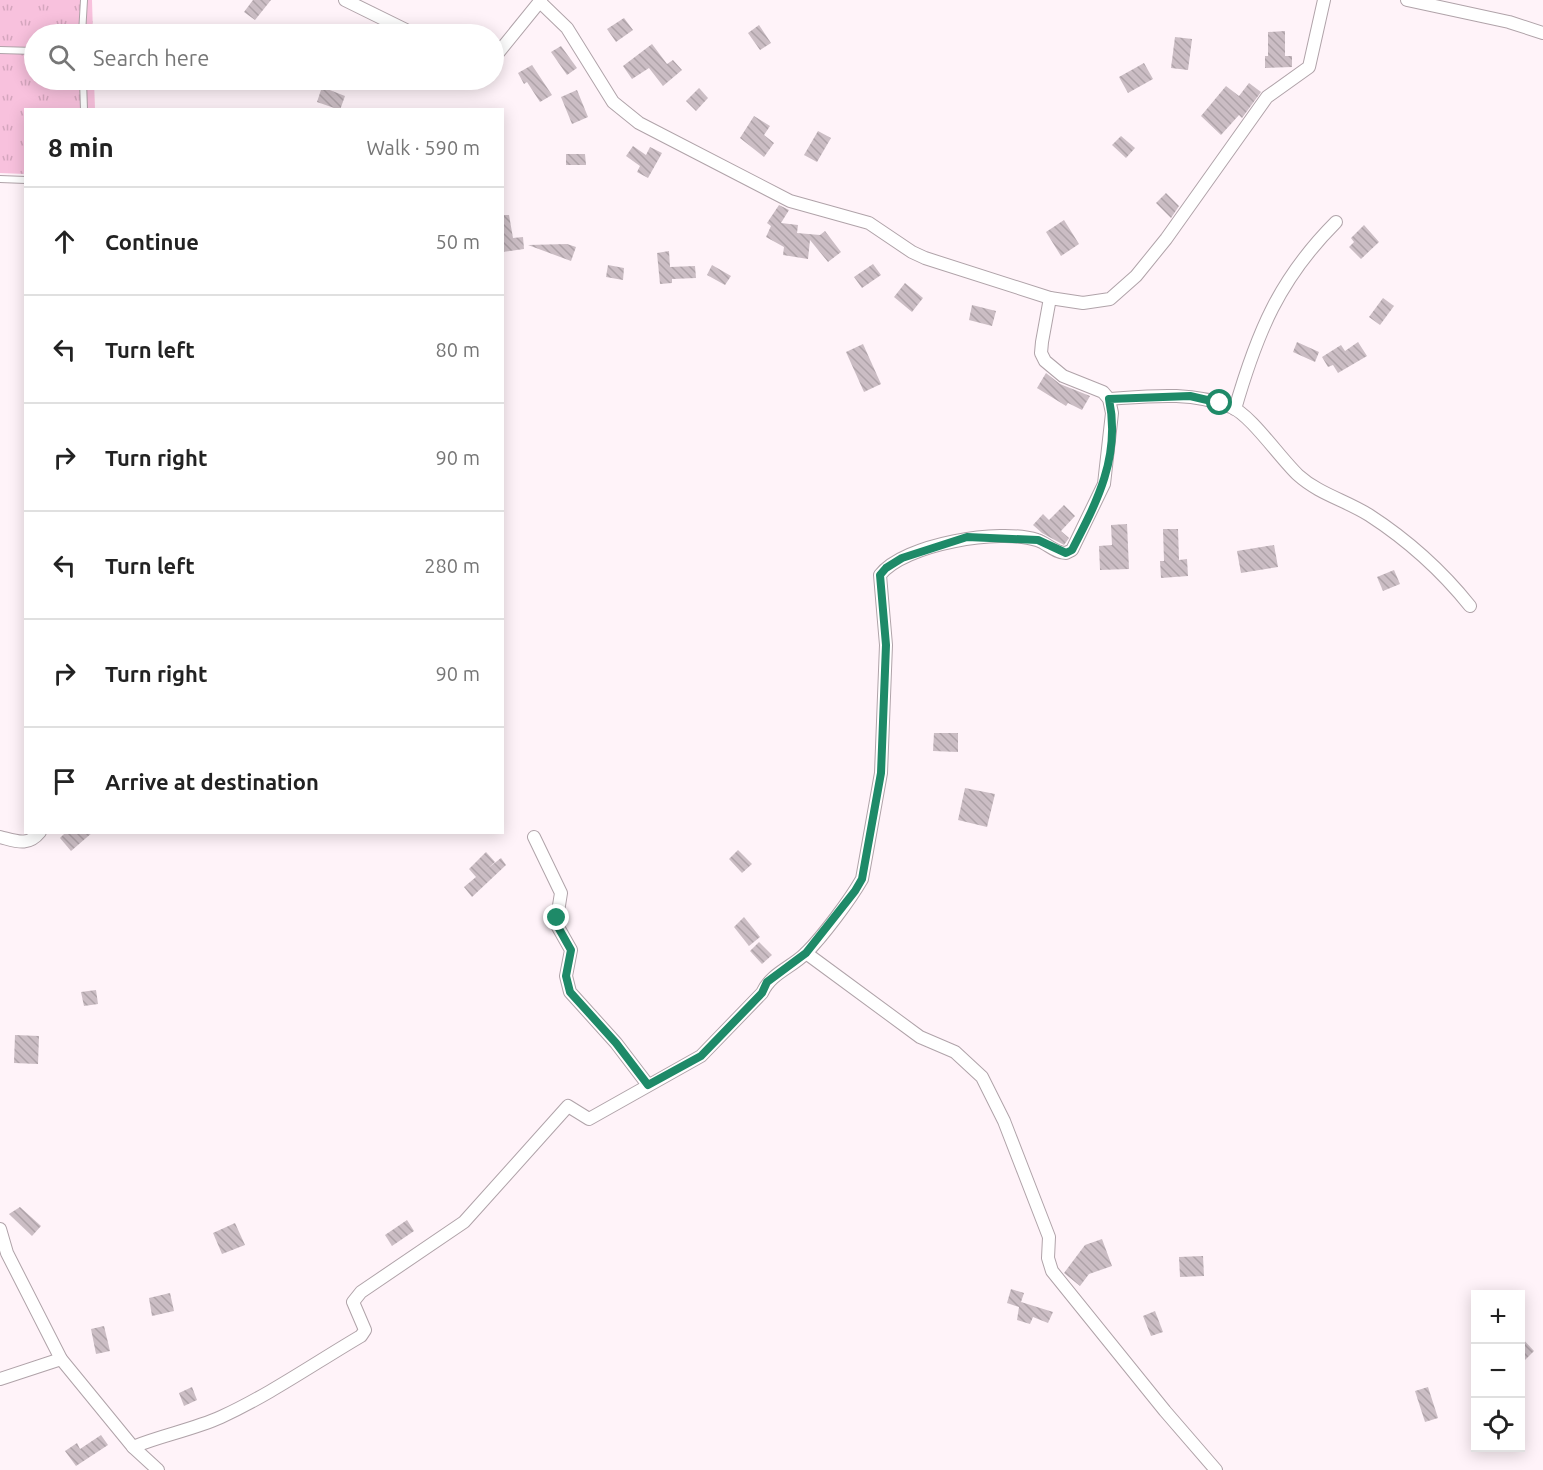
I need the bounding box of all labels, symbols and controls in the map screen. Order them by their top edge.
search box [24,24,504,90]
icon: search [45,41,78,74]
text: Search here [93,45,209,70]
text: 8 min [48,133,114,162]
text: Walk · 590 m [367,136,480,159]
icon: ahead [48,225,81,258]
text: Continue [105,229,199,254]
text: 50 m [436,230,480,253]
icon: left [48,333,81,366]
text: Turn left [105,337,195,362]
text: 80 m [436,338,480,361]
route start [1206,389,1232,415]
icon: right [48,441,81,474]
text: Turn right [105,445,207,470]
text: 90 m [436,446,480,469]
icon: left [48,549,81,582]
text: Turn left [105,553,195,578]
text: 280 m [424,554,480,577]
icon: right [48,657,81,690]
text: Turn right [105,661,207,686]
text: 90 m [436,662,480,685]
icon: arrive [48,765,81,798]
text: Arrive at destination [105,769,319,794]
route end [543,904,569,930]
map controls [1471,1290,1525,1452]
button: + [1471,1290,1525,1344]
button: − [1471,1344,1525,1398]
button: locate [1471,1398,1525,1452]

